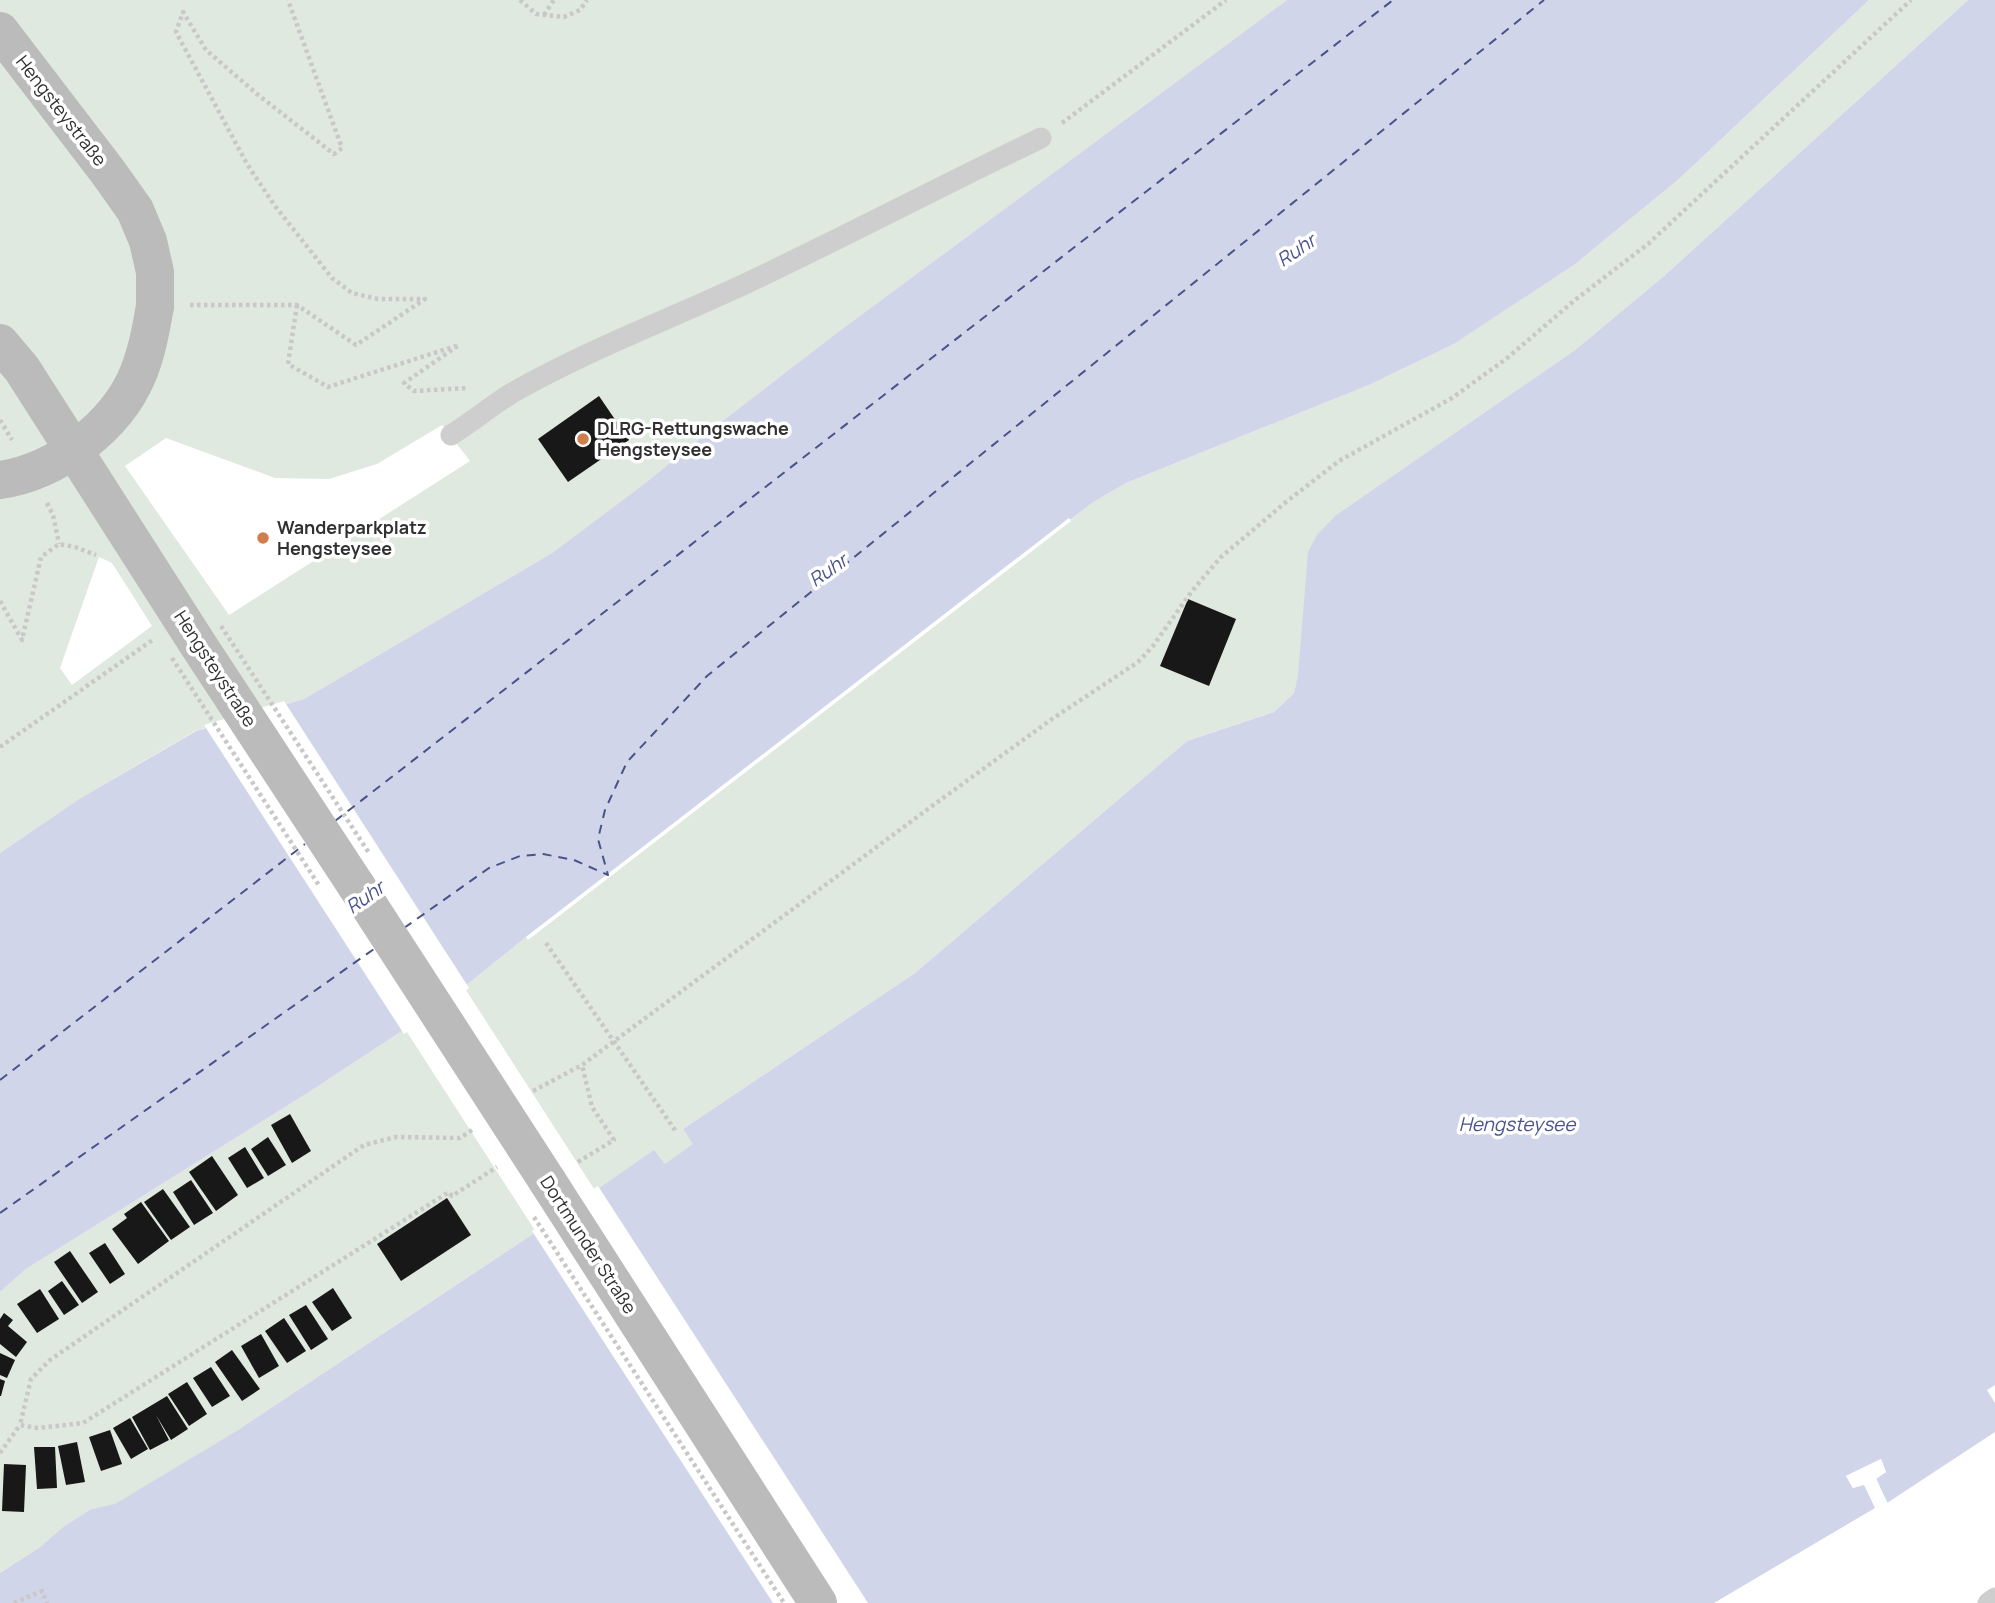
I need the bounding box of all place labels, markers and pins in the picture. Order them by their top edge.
place label: DLRG-Rettungswache Hengsteysee [597,416,789,461]
marker: DLRG-Rettungswache Hengsteysee [575,431,591,447]
place label: Wanderparkplatz Hengsteysee [277,515,427,560]
marker: Wanderparkplatz Hengsteysee [255,530,271,546]

